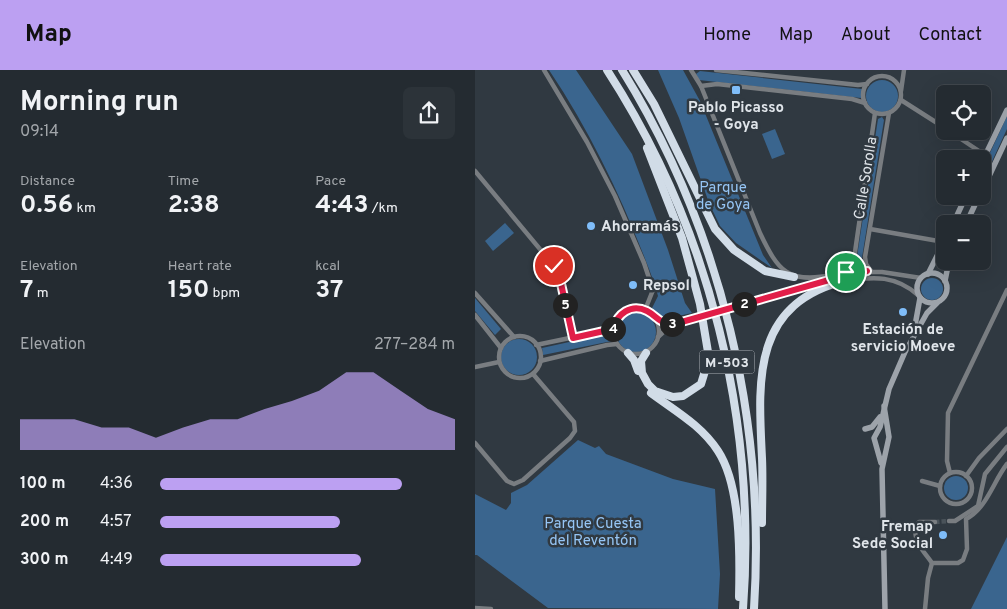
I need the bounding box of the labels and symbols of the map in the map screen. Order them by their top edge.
marker: Pablo Picasso - Goya [730,84,742,96]
place label: Pablo Picasso - Goya [688,99,784,135]
street label: Calle Sorolla [851,135,882,221]
park label: Parque de Goya [696,179,750,215]
place label: Ahorramás [601,218,679,237]
marker: Ahorramás [585,220,597,232]
pin [533,245,575,287]
pin [825,251,867,293]
place label: Repsol [643,277,690,296]
marker: Repsol [627,279,639,291]
pin: 5 [553,292,577,318]
pin: 2 [731,292,757,316]
marker: Estación de servicio Moeve [897,306,909,318]
pin: 3 [659,312,685,336]
pin: 4 [601,316,625,342]
place label: Estación de servicio Moeve [851,321,955,357]
road number: M-503 [699,350,755,374]
park label: Parque Cuesta del Reventón [544,515,642,551]
place label: Fremap Sede Social [852,518,933,554]
marker: Fremap Sede Social [937,529,949,541]

